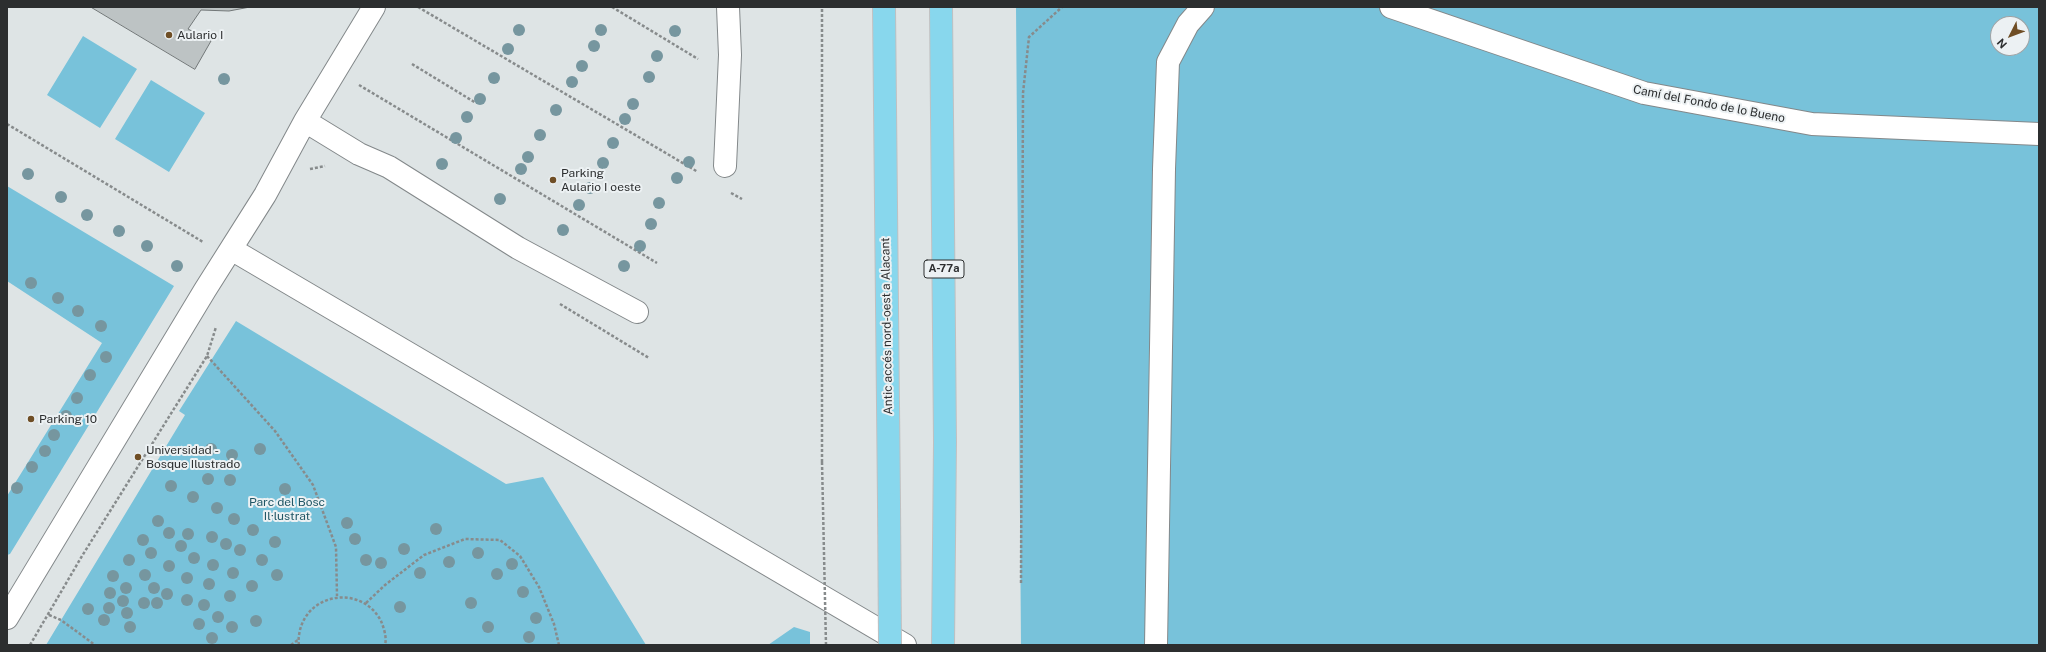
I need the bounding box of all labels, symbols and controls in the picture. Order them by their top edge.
north arrow [1990,16,2030,56]
place label: Aulario I [177,28,223,42]
marker: Aulario I [164,30,174,40]
text: N [1994,36,2009,51]
street label: Camí del Fondo de lo Bueno [1632,82,1786,126]
place label: Parking Aulario I oeste [561,166,641,194]
marker: Parking Aulario I oeste [548,175,558,185]
street label: Antic accés nord-oest a Alacant [878,237,896,415]
road number: A-77a [924,260,964,278]
place label: Parking 10 [39,412,97,426]
marker: Parking 10 [26,414,36,424]
place label: Universidad - Bosque Ilustrado [146,443,240,471]
marker: Universidad - Bosque Ilustrado [133,452,143,462]
park label: Parc del Bosc Il·lustrat [249,495,325,523]

